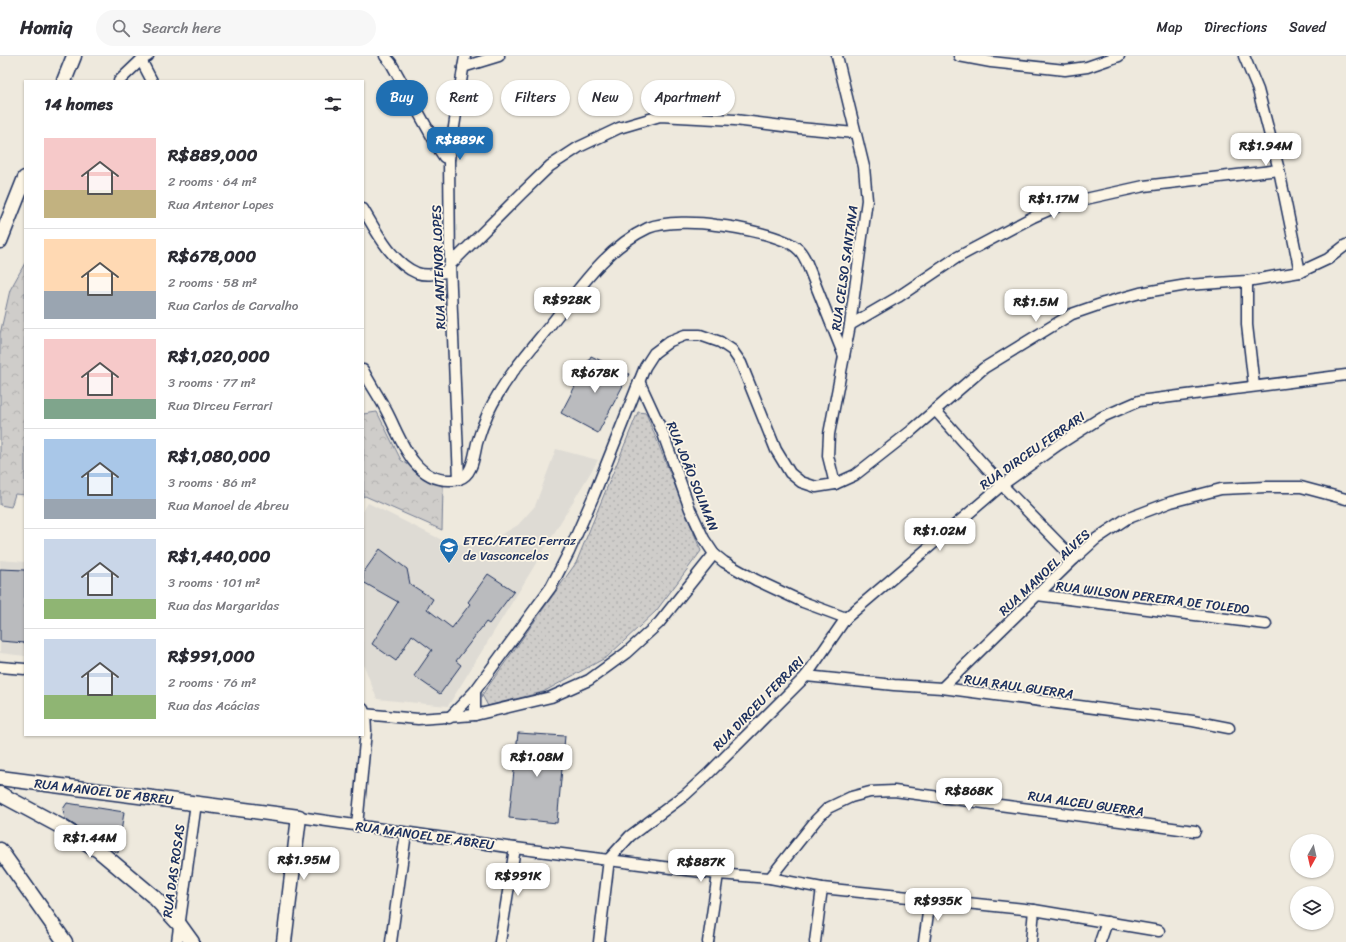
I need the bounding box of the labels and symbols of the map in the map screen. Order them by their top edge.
pin: R$889K [427,127,493,161]
pin: R$1.94M [1229,133,1303,167]
pin: R$1.17M [1017,186,1091,220]
street label: RUA ANTENOR LOPES [425,204,452,330]
street label: RUA CELSO SANTANA [824,204,865,332]
pin: R$928K [534,287,600,321]
pin: R$1.5M [1003,289,1069,323]
pin: R$678K [562,360,628,394]
street label: RUA DIRCEU FERRARI [975,405,1090,496]
street label: RUA JOÃO SOLIMAN [660,418,725,535]
pin: R$1.02M [903,518,977,552]
street label: RUA MANOEL ALVES [993,523,1096,621]
place label: ETEC/FATEC Ferraz de Vasconcelos [463,529,577,567]
school or university icon: ETEC/FATEC Ferraz de Vasconcelos [438,536,460,564]
street label: RUA WILSON PEREIRA DE TOLEDO [1055,574,1251,621]
street label: RUA DIRCEU FERRARI [707,650,810,756]
street label: RUA RAUL GUERRA [963,667,1075,706]
pin: R$1.08M [500,744,574,778]
street label: RUA MANOEL DE ABREU [33,772,175,811]
pin: R$868K [936,778,1002,812]
street label: RUA ALCEU GUERRA [1027,784,1145,823]
street label: RUA MANOEL DE ABREU [354,814,496,857]
street label: RUA DAS ROSAS [156,823,191,919]
pin: R$1.44M [53,825,127,859]
north arrow [1290,834,1334,878]
pin: R$1.95M [267,847,341,881]
pin: R$887K [668,849,734,883]
pin: R$991K [485,863,551,897]
pin: R$935K [905,888,971,922]

